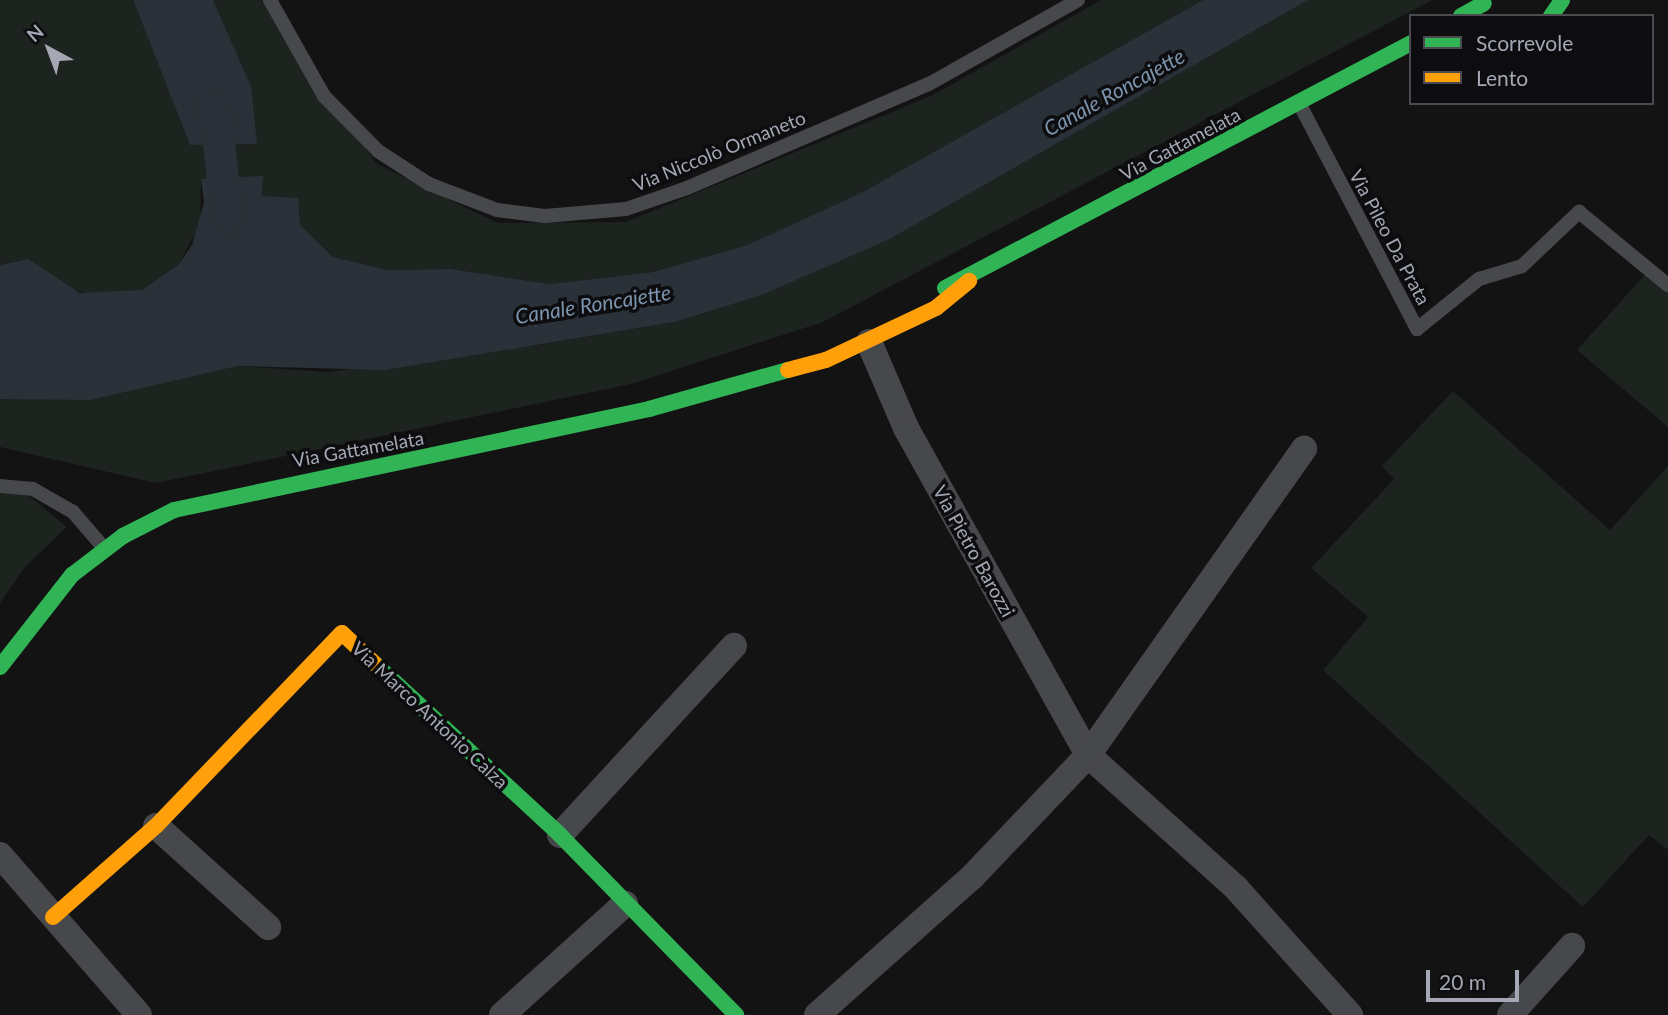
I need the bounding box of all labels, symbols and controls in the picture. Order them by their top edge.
north arrow [14,14,84,84]
legend [1409,14,1654,105]
text: N [22,19,48,46]
text: Scorrevole [1476,30,1573,55]
water label: Canale Roncajette [1039,43,1189,141]
text: Lento [1476,65,1528,90]
street label: Via Gattamelata [1116,103,1244,185]
street label: Via Niccolò Ormaneto [629,106,809,196]
street label: Via Pileo Da Prata [1345,165,1435,309]
water label: Canale Roncajette [513,279,673,329]
street label: Via Gattamelata [291,426,425,472]
street label: Via Pietro Barozzi [928,481,1020,621]
street label: Via Marco Antonio Calza [347,636,513,794]
scale bar [1430,956,1523,1000]
text: 20 m [1439,969,1486,994]

